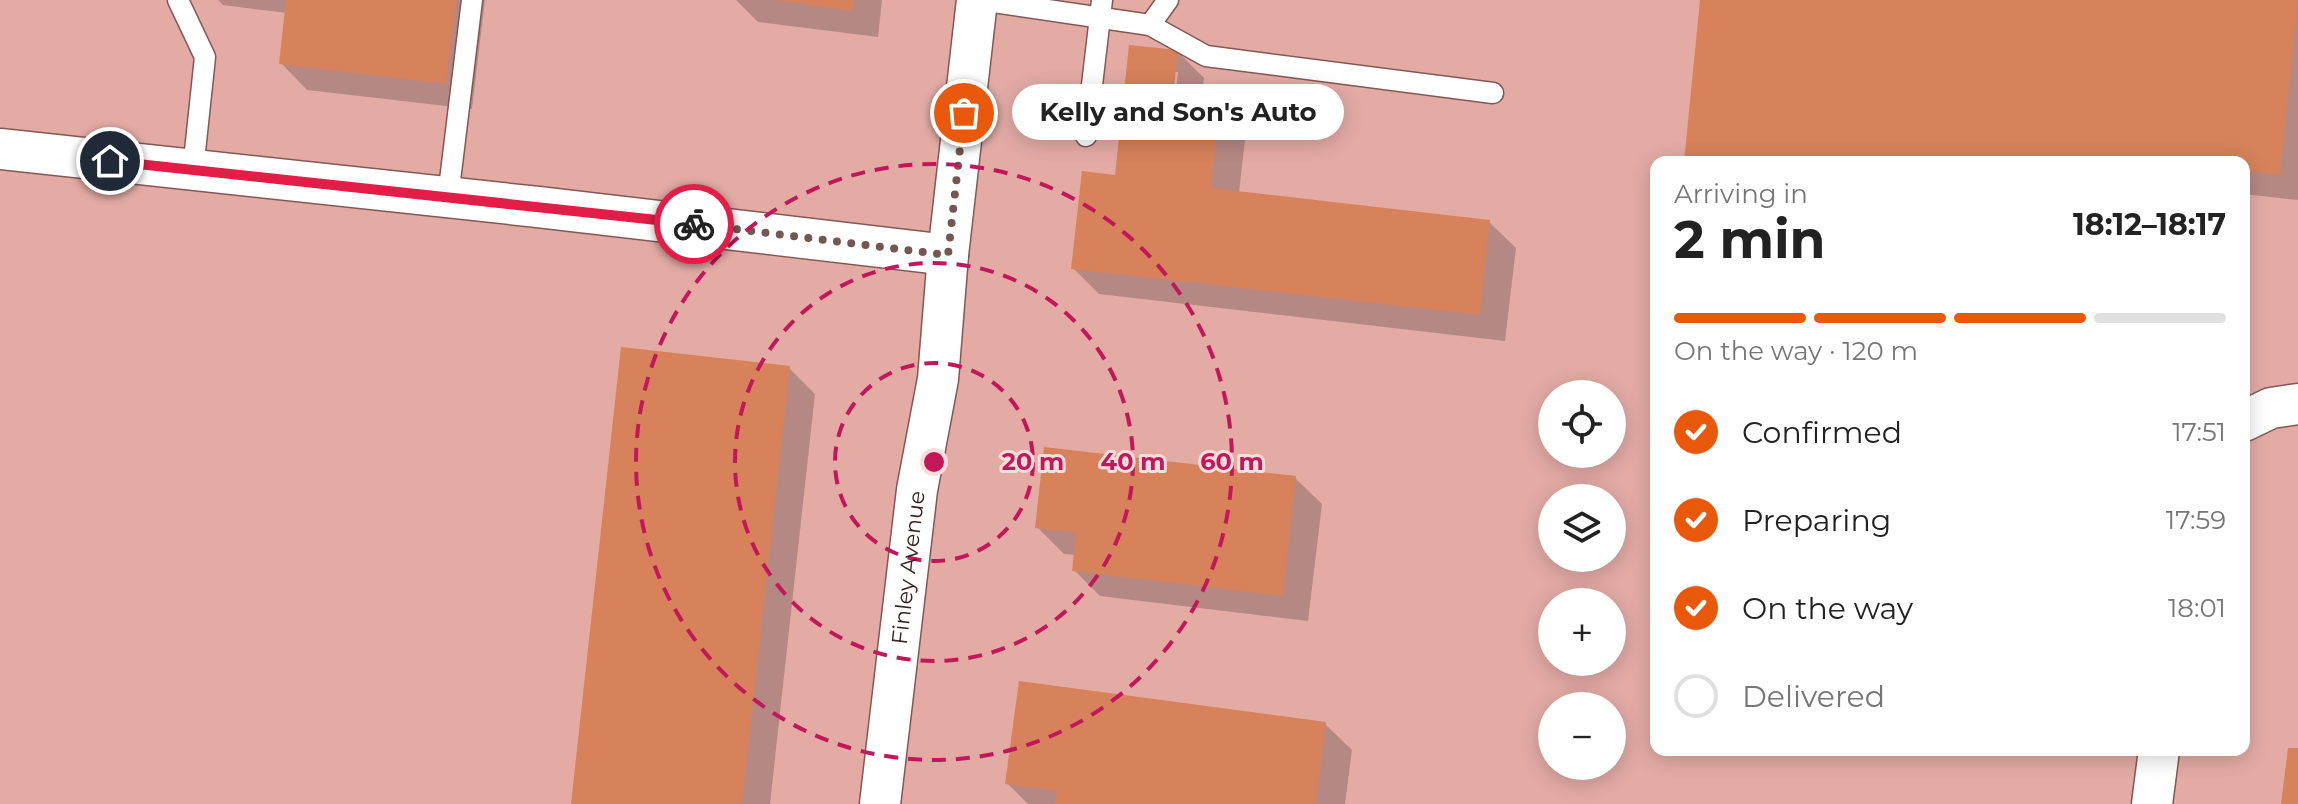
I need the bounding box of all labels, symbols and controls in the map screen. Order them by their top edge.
pin [930,79,998,147]
callout: Kelly and Son's Auto [1012,85,1344,141]
icon: bag [942,91,986,135]
text: Kelly and Son's Auto [1039,96,1317,128]
pin [76,127,144,195]
icon: home [88,139,132,183]
text: Arriving in [1674,178,1808,210]
courier [654,184,734,264]
icon: bike [672,202,716,246]
text: 18:12–18:17 [2073,206,2226,243]
text: 2 min [1674,208,1826,271]
text: On the way · 120 m [1674,335,1918,367]
map controls [1538,380,1626,780]
button: locate [1538,380,1626,468]
icon: check [1674,410,1718,454]
text: Confirmed [1742,414,1902,451]
text: 17:51 [2172,416,2226,448]
text: 20 m [1002,447,1064,476]
text: 40 m [1101,447,1165,476]
text: 60 m [1200,447,1264,476]
centre of rings [920,448,948,476]
button: layers [1538,484,1626,572]
street label: Finley Avenue [886,489,931,646]
icon: check [1674,498,1718,542]
text: Preparing [1742,502,1891,539]
text: 17:59 [2166,504,2226,536]
icon: check [1674,586,1718,630]
button: + [1538,588,1626,676]
text: On the way [1742,590,1913,627]
text: 18:01 [2168,592,2226,624]
text: Delivered [1742,678,1885,715]
button: − [1538,692,1626,780]

